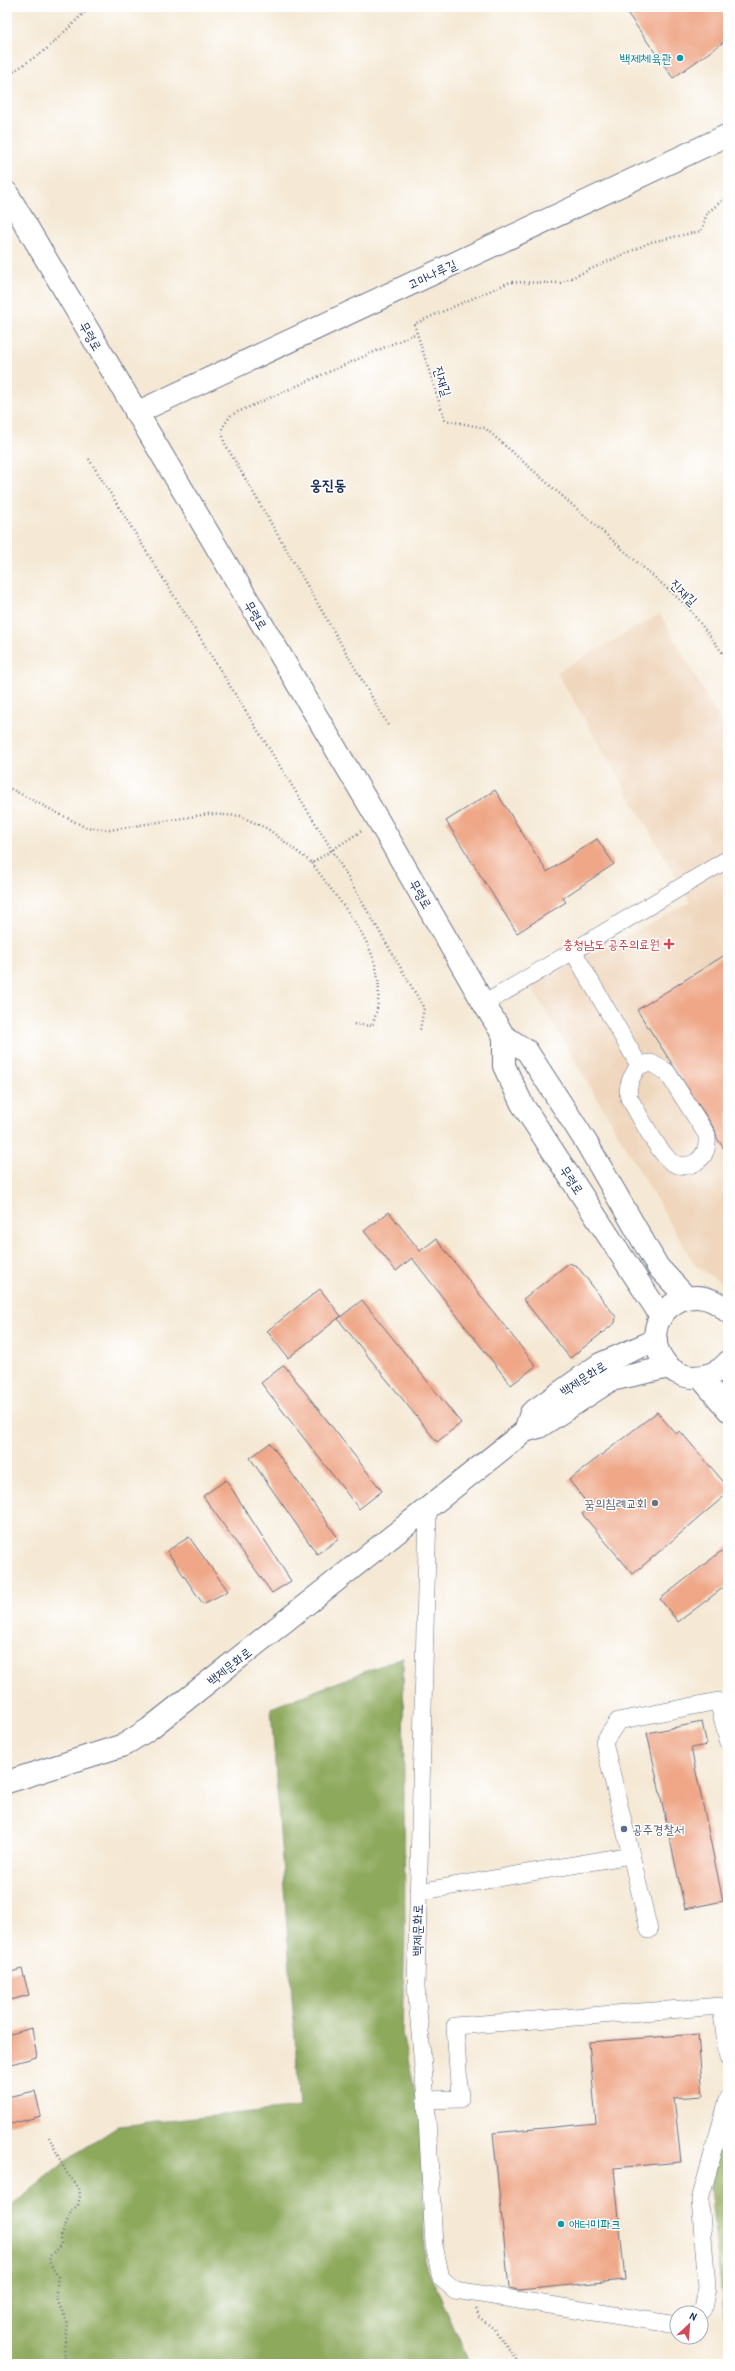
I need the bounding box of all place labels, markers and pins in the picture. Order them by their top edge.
place label: 백제체육관 [620,49,672,67]
marker: 백제체육관 [675,53,685,63]
place label: 충청남도 공주의료원 [563,935,660,953]
marker: 충청남도 공주의료원 [663,938,675,950]
place label: 꿈의침례교회 [584,1494,647,1512]
marker: 꿈의침례교회 [650,1498,660,1508]
place label: 공주경찰서 [632,1820,684,1838]
marker: 공주경찰서 [619,1824,629,1834]
place label: 애터미파크 [569,2215,621,2233]
marker: 애터미파크 [556,2219,566,2229]

